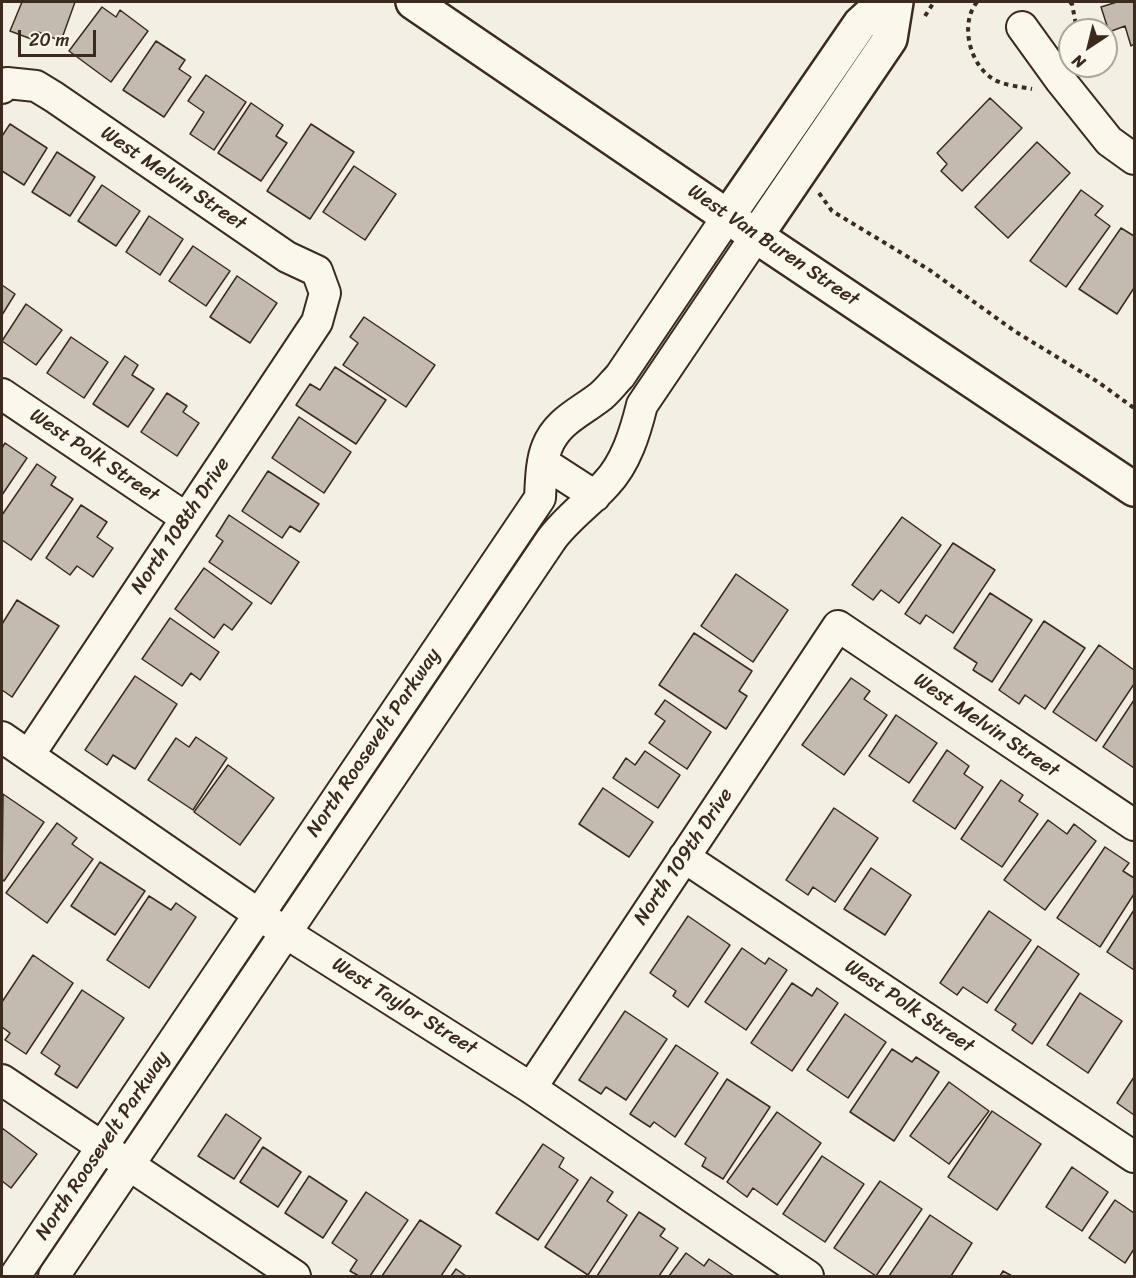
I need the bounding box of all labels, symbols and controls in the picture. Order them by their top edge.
scale bar [21,18,99,56]
north arrow [1058,18,1118,78]
text: 20 m [29,24,69,56]
text: N [1066,46,1091,77]
street label: West Melvin Street [96,121,250,237]
street label: West Van Buren Street [683,180,863,312]
street label: West Polk Street [25,404,163,508]
street label: North 108th Drive [126,453,236,599]
street label: North Roosevelt Parkway [302,644,446,842]
street label: West Melvin Street [909,668,1063,784]
street label: North 109th Drive [629,784,739,930]
street label: West Taylor Street [327,953,481,1061]
street label: West Polk Street [840,955,978,1059]
street label: North Roosevelt Parkway [31,1047,175,1245]

